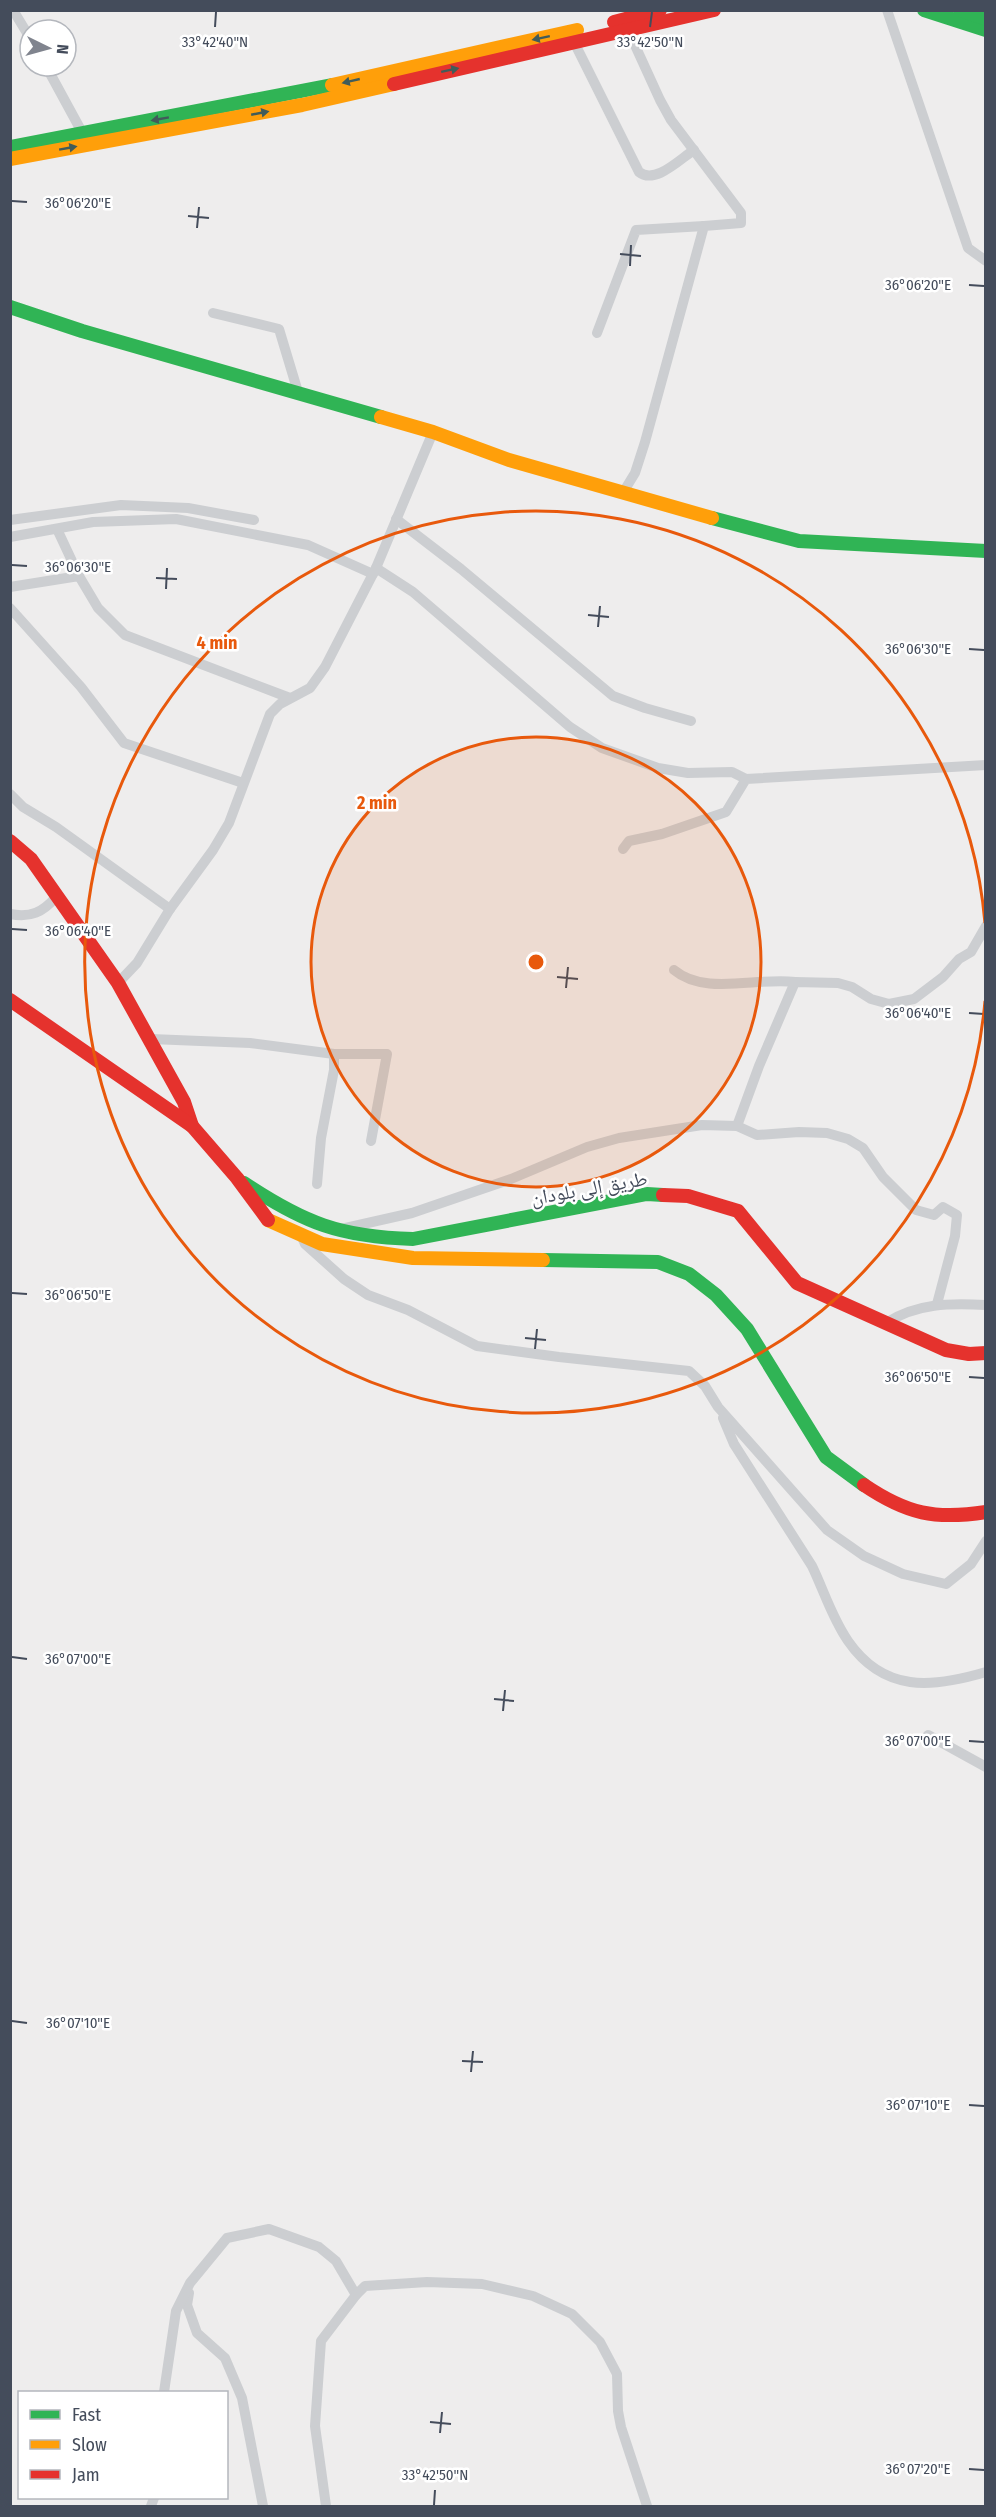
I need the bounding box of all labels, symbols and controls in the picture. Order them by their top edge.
north arrow [18,18,78,78]
text: 33°42'40"N [182,33,248,51]
text: 33°42'50"N [617,33,683,51]
one-way arrow [531,34,550,43]
text: N [53,44,72,55]
one-way arrow [441,65,460,74]
one-way arrow [342,76,360,86]
one-way arrow [250,108,269,117]
one-way arrow [150,115,169,124]
one-way arrow [59,143,78,152]
text: 36°06'20"E [45,194,111,212]
text: 36°06'20"E [885,276,951,294]
text: 36°06'30"E [45,558,111,576]
text: 4 min [197,632,237,654]
text: 36°06'30"E [885,640,951,658]
text: 2 min [356,792,397,814]
text: 36°06'40"E [45,922,111,940]
centre of rings [526,952,546,972]
text: 36°06'40"E [885,1004,951,1022]
street label: طريق إلى بلودان [529,1166,649,1212]
text: 36°06'50"E [45,1286,111,1304]
text: 36°06'50"E [885,1368,951,1386]
text: 36°07'00"E [45,1650,111,1668]
text: 36°07'00"E [885,1732,951,1750]
text: 36°07'10"E [46,2014,110,2032]
text: 36°07'10"E [886,2096,950,2114]
legend [18,2391,228,2499]
text: Fast [72,2404,101,2426]
text: Slow [72,2434,107,2456]
text: 36°07'20"E [886,2460,950,2478]
text: Jam [72,2464,100,2486]
text: 33°42'50"N [402,2466,468,2484]

